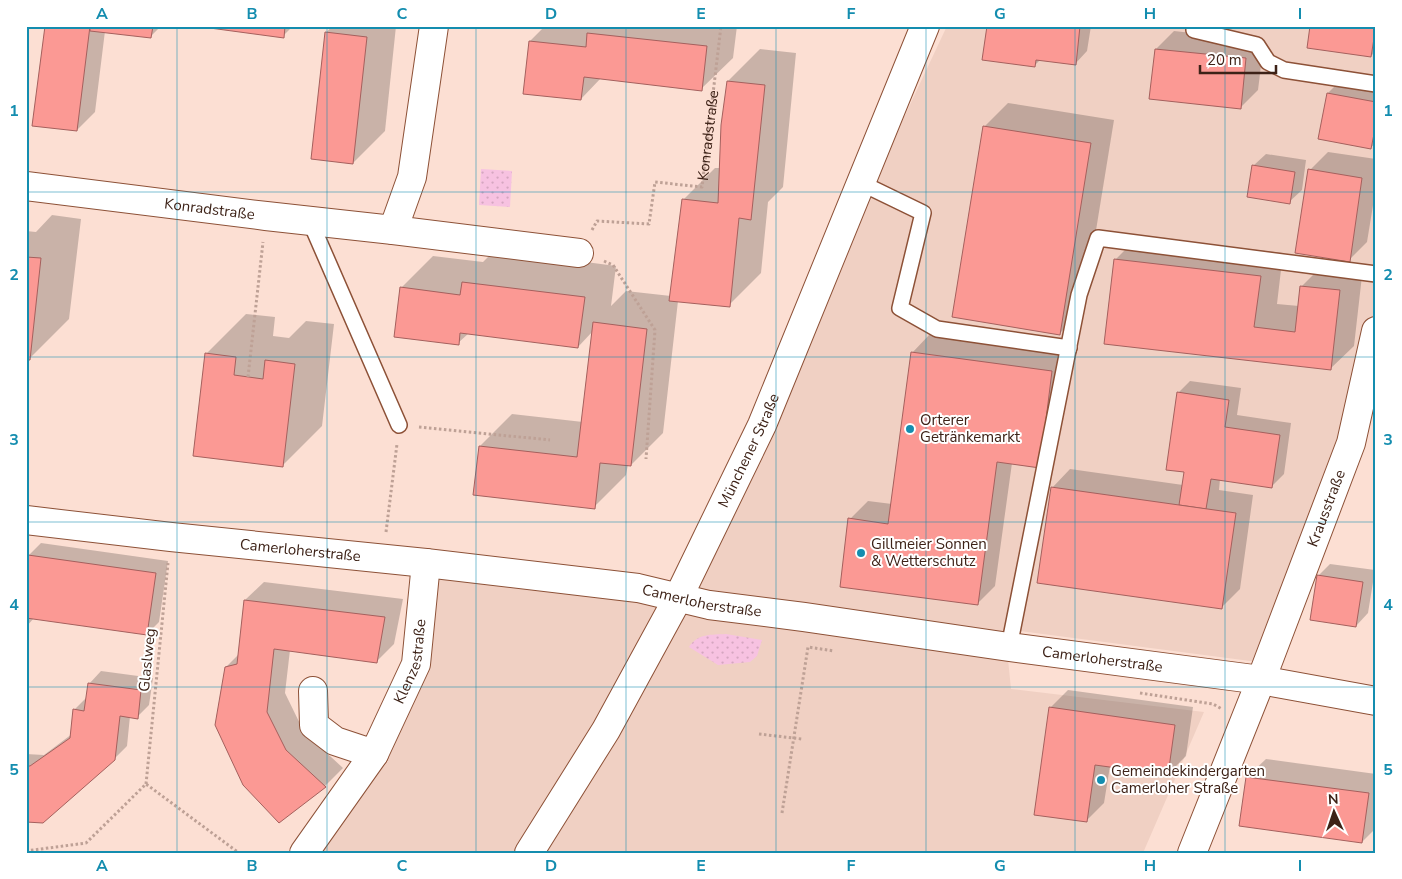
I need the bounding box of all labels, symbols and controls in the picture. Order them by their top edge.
text: A [96,3,108,25]
text: B [246,3,258,25]
text: C [397,3,408,25]
text: D [545,3,557,25]
text: E [696,3,706,25]
text: F [847,3,856,25]
text: G [994,3,1006,25]
text: H [1144,3,1156,25]
text: I [1298,3,1302,25]
scale bar [1200,42,1276,74]
text: 20 m [1207,50,1242,70]
street label: Konradstraße [693,89,723,182]
text: 1 [9,100,19,122]
text: 1 [1383,100,1393,122]
street label: Konradstraße [163,193,256,225]
text: 2 [9,264,19,286]
text: 2 [1383,264,1393,286]
street label: Münchener Straße [713,390,784,511]
place label: Orterer Getränkemarkt [920,410,1021,447]
marker: Orterer Getränkemarkt [904,423,916,435]
text: 3 [9,429,19,451]
text: 3 [1383,429,1393,451]
street label: Krausstraße [1302,467,1350,550]
street label: Camerloherstraße [239,534,362,566]
place label: Gillmeier Sonnen & Wetterschutz [871,534,987,571]
marker: Gillmeier Sonnen & Wetterschutz [855,547,867,559]
street label: Camerloherstraße [640,579,763,622]
text: 4 [9,594,19,616]
text: 4 [1383,594,1393,616]
street label: Klenzestraße [389,618,430,707]
street label: Glaslweg [134,627,160,693]
street label: Camerloherstraße [1041,641,1164,677]
text: 5 [9,759,19,781]
text: 5 [1383,759,1393,781]
place label: Gemeindekindergarten Camerloher Straße [1111,761,1265,798]
marker: Gemeindekindergarten Camerloher Straße [1095,774,1107,786]
north arrow [1310,786,1360,836]
text: N [1328,790,1339,809]
text: A [96,855,108,877]
text: B [246,855,258,877]
text: C [397,855,408,877]
text: D [545,855,557,877]
text: E [696,855,706,877]
text: F [847,855,856,877]
text: G [994,855,1006,877]
text: H [1144,855,1156,877]
text: I [1298,855,1302,877]

